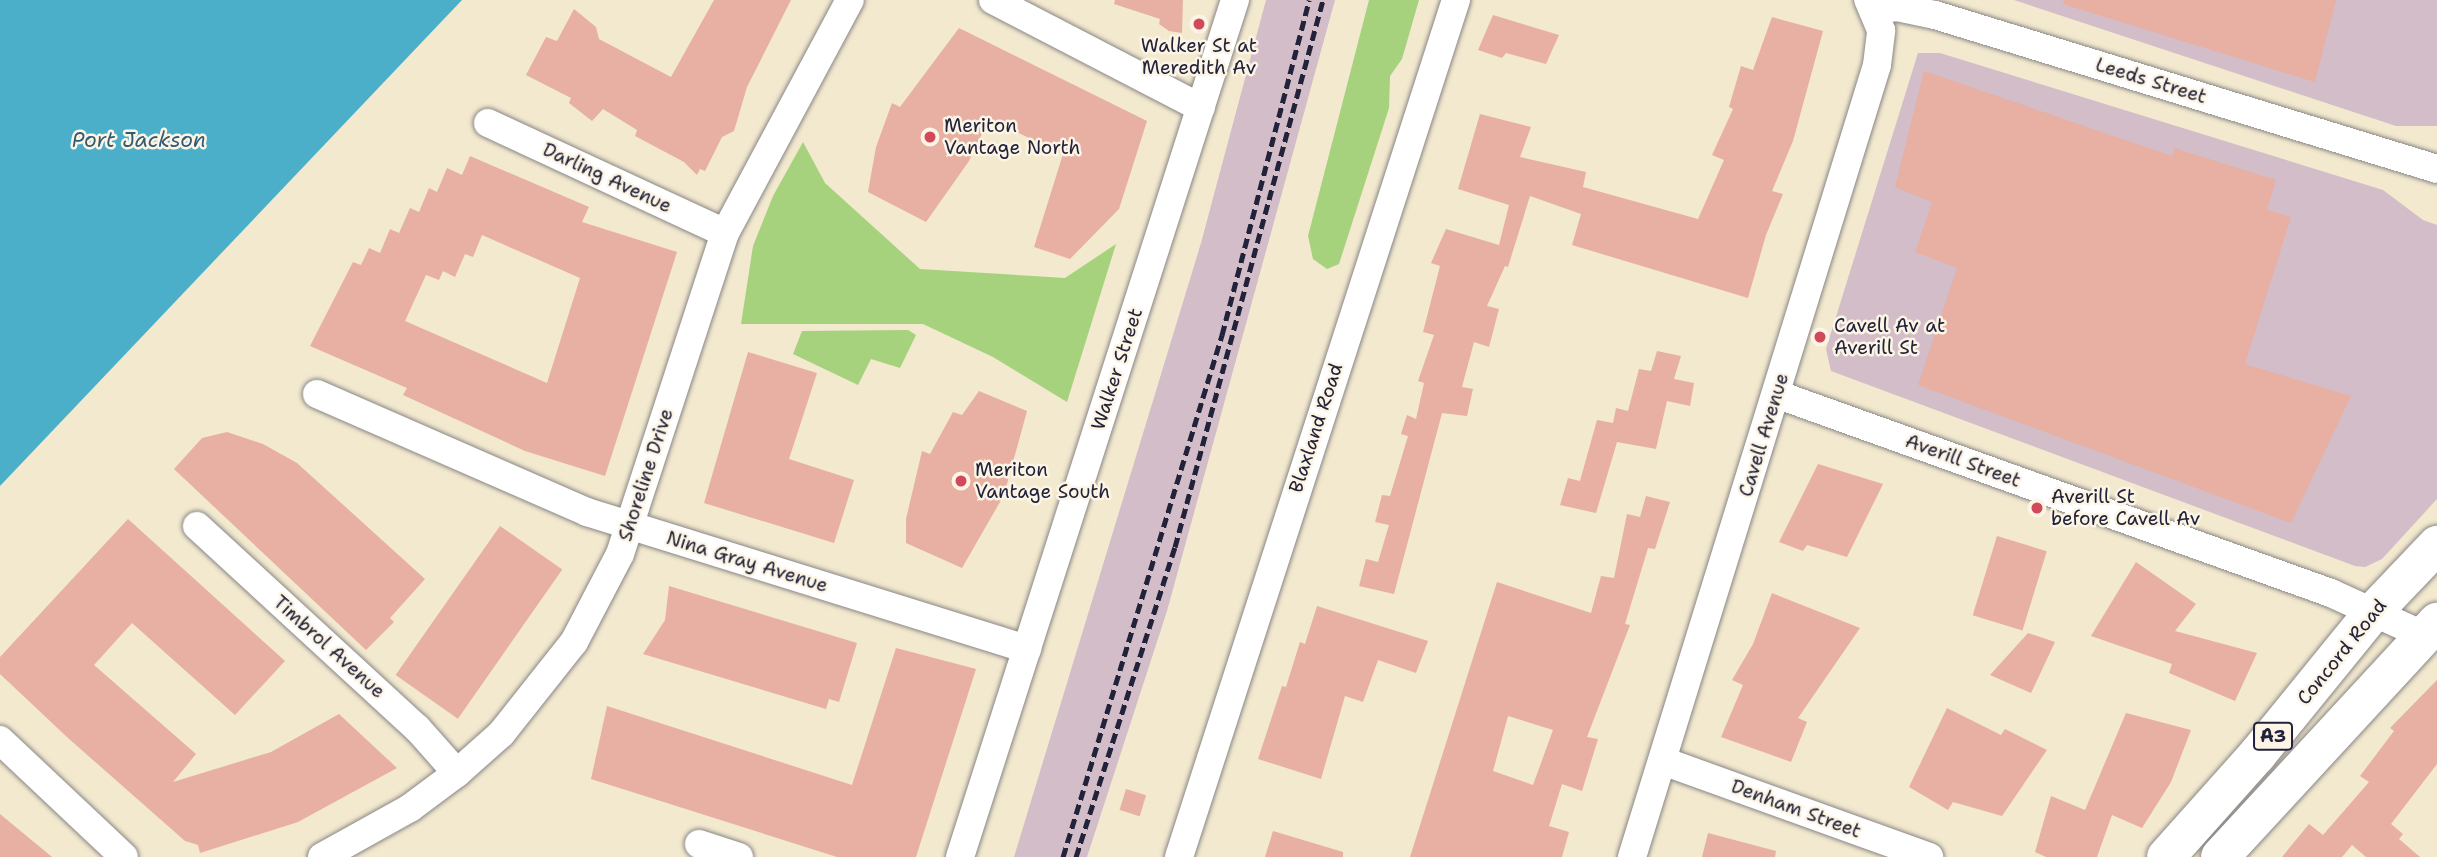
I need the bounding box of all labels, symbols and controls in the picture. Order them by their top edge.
marker: Walker St at Meredith Av [1191,16,1207,32]
place label: Walker St at Meredith Av [1141,35,1257,79]
street label: Leeds Street [2093,53,2209,109]
place label: Meriton Vantage North [944,115,1080,159]
water label: Port Jackson [72,127,206,153]
marker: Meriton Vantage North [922,129,938,145]
street label: Darling Avenue [539,138,675,218]
street label: Walker Street [1087,305,1147,433]
place label: Cavell Av at Averill St [1834,315,1945,359]
marker: Cavell Av at Averill St [1812,329,1828,345]
street label: Blaxland Road [1284,360,1348,496]
street label: Cavell Avenue [1734,371,1794,499]
street label: Shoreline Drive [614,406,678,544]
street label: Averill Street [1902,430,2024,492]
place label: Meriton Vantage South [975,459,1110,503]
marker: Meriton Vantage South [953,473,969,489]
place label: Averill St before Cavell Av [2051,486,2200,530]
marker: Averill St before Cavell Av [2029,500,2045,516]
street label: Nina Gray Avenue [664,527,830,597]
street label: Timbrol Avenue [268,591,390,703]
street label: Concord Road [2293,595,2391,709]
road number: A3 [2252,722,2294,750]
street label: Denham Street [1728,775,1864,843]

